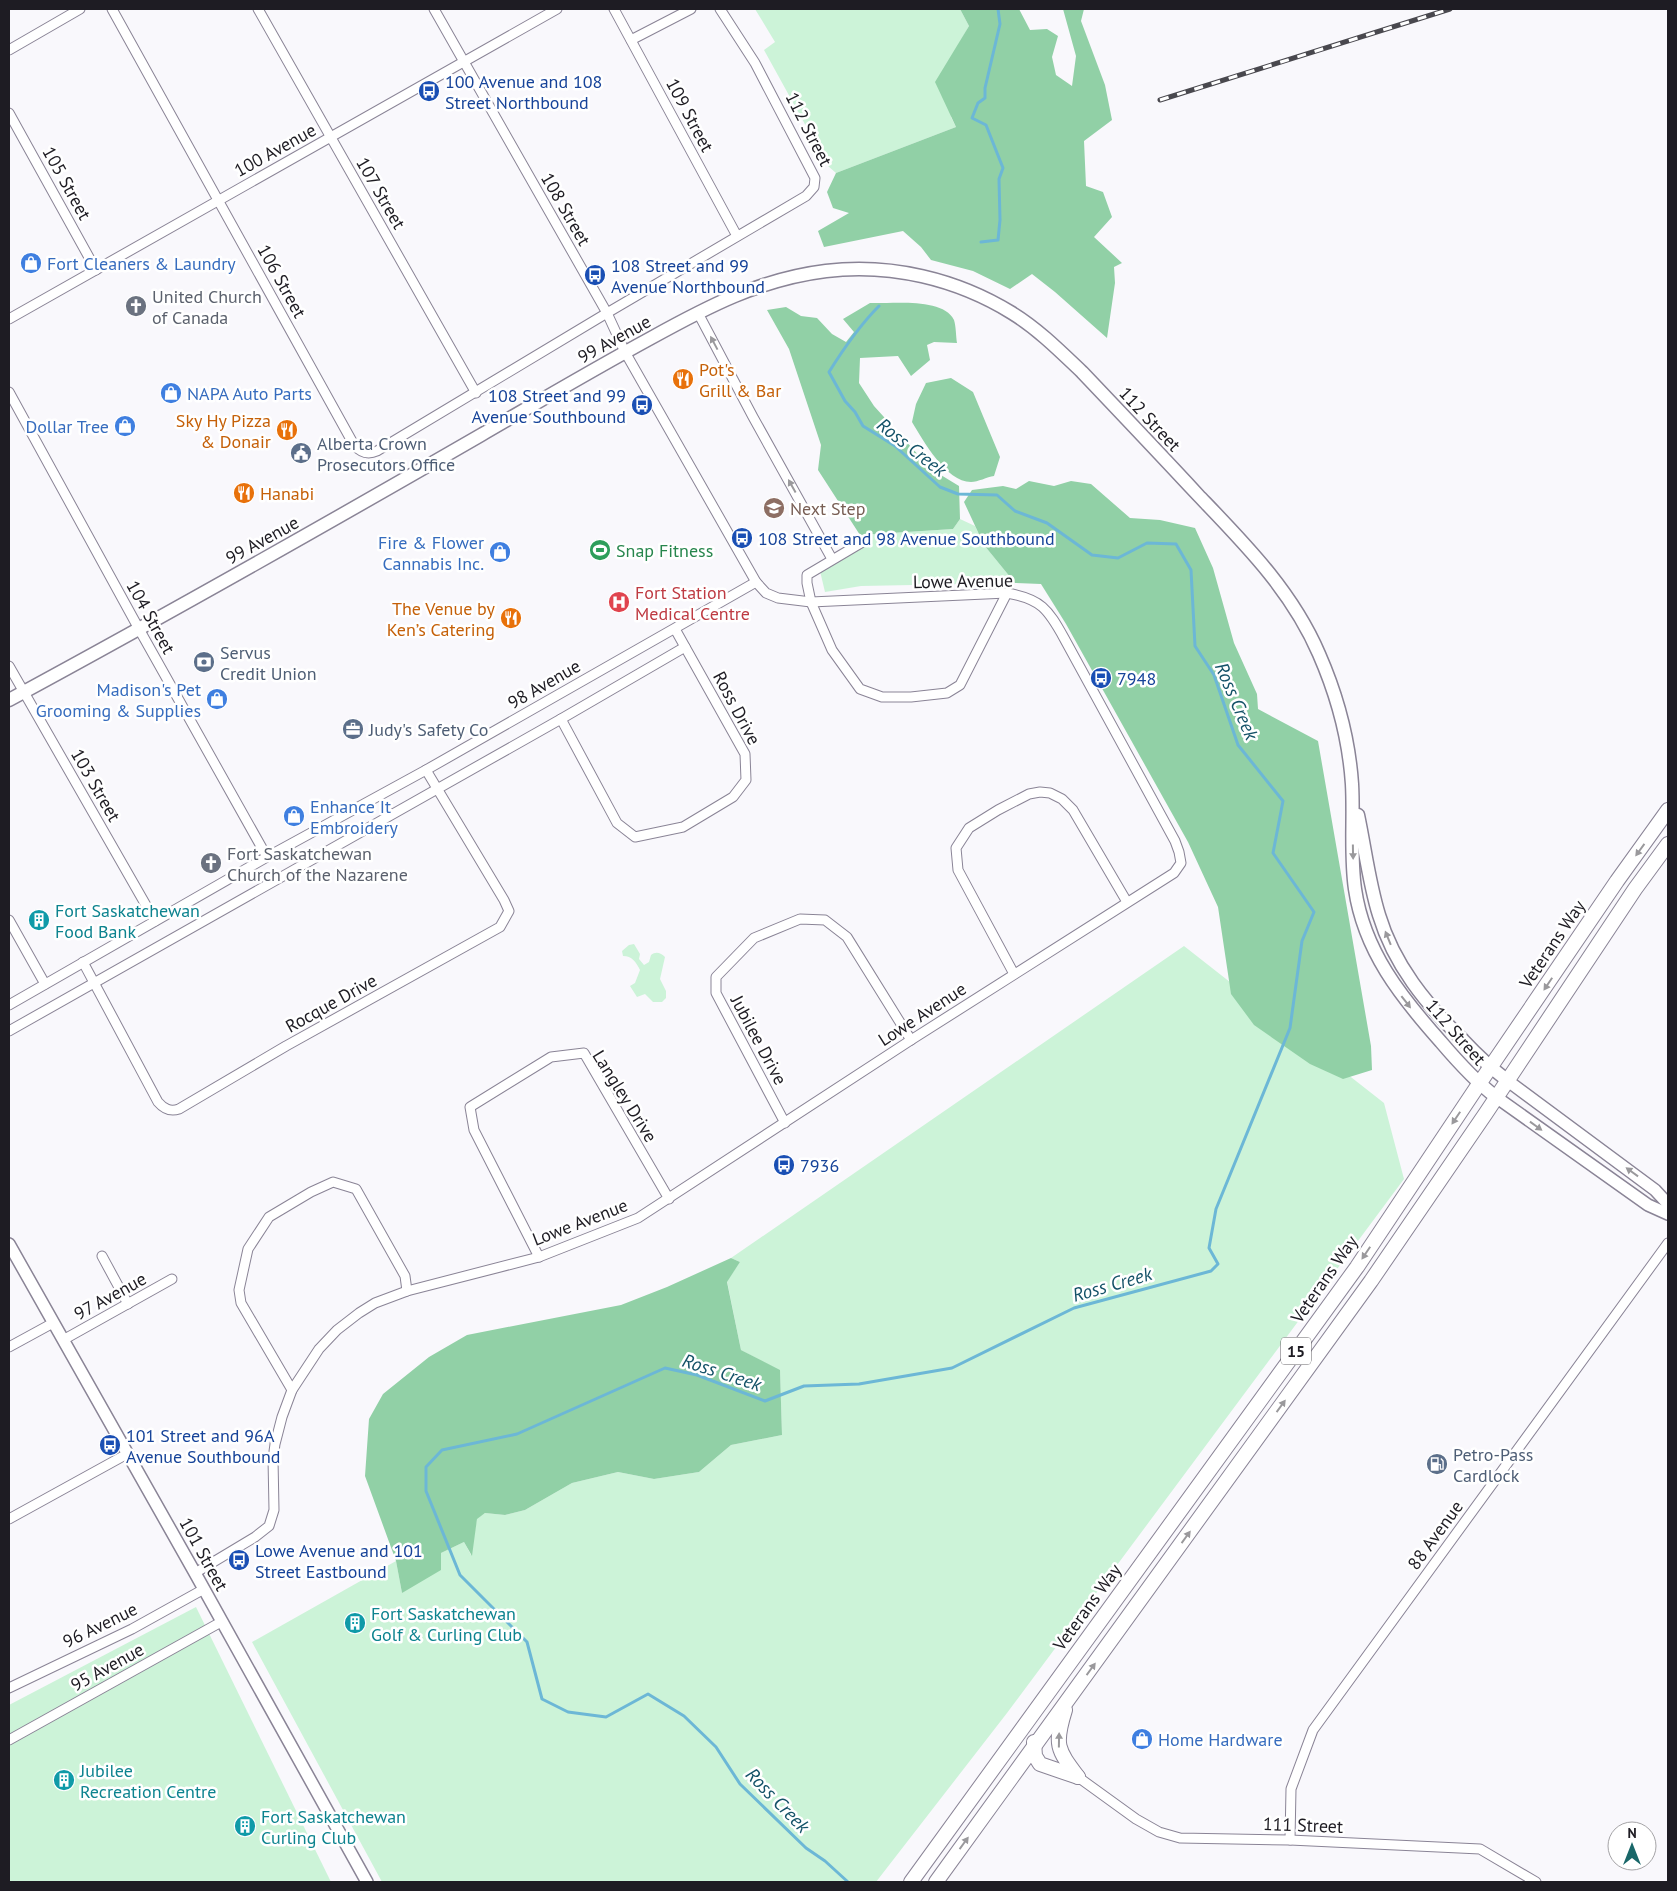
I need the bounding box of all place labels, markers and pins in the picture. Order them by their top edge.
place label: 100 Avenue and 108 Street Northbound [445,70,602,114]
bus stop icon: 100 Avenue and 108 Street Northbound [417,79,441,103]
shop icon: Fort Cleaners & Laundry [19,251,43,275]
place label: Fort Cleaners & Laundry [47,252,236,275]
place label: 108 Street and 99 Avenue Northbound [611,254,765,298]
bus stop icon: 108 Street and 99 Avenue Northbound [583,263,607,287]
place label: United Church of Canada [152,285,262,329]
church icon: United Church of Canada [124,294,148,318]
place label: Pot's Grill & Bar [699,358,781,402]
restaurant icon: Pot's Grill & Bar [671,367,695,391]
shop icon: NAPA Auto Parts [159,381,183,405]
place label: NAPA Auto Parts [187,382,312,405]
place label: 108 Street and 99 Avenue Southbound [472,384,626,428]
bus stop icon: 108 Street and 99 Avenue Southbound [630,393,654,417]
place label: Sky Hy Pizza & Donair [176,409,271,453]
shop icon: Dollar Tree [113,414,137,438]
place label: Dollar Tree [25,415,109,438]
restaurant icon: Sky Hy Pizza & Donair [275,418,299,442]
place label: Alberta Crown Prosecutors Office [317,432,455,476]
public building icon: Alberta Crown Prosecutors Office [289,441,313,465]
restaurant icon: Hanabi [232,481,256,505]
place label: Hanabi [260,482,314,505]
school or university icon: Next Step [762,496,786,520]
place label: Next Step [790,497,865,520]
bus stop icon: 108 Street and 98 Avenue Southbound [730,526,754,550]
place label: 108 Street and 98 Avenue Southbound [758,527,1055,550]
place label: Fire & Flower Cannabis Inc. [378,531,484,575]
sports icon: Snap Fitness [588,538,612,562]
place label: Snap Fitness [616,539,713,562]
shop icon: Fire & Flower Cannabis Inc. [488,540,512,564]
place label: Fort Station Medical Centre [635,581,750,625]
hospital icon: Fort Station Medical Centre [607,590,631,614]
place label: The Venue by Ken’s Catering [387,597,496,641]
restaurant icon: The Venue by Ken’s Catering [499,606,523,630]
place label: Servus Credit Union [220,641,317,685]
bank icon: Servus Credit Union [192,650,216,674]
bus stop icon: 7948 [1089,666,1113,690]
place label: 7948 [1117,667,1156,690]
place label: Madison's Pet Grooming & Supplies [36,678,201,722]
shop icon: Madison's Pet Grooming & Supplies [205,687,229,711]
office icon: Judy's Safety Co [341,717,365,741]
place label: Judy's Safety Co [368,718,488,741]
place label: Enhance It Embroidery [310,795,399,839]
shop icon: Enhance It Embroidery [282,804,306,828]
place label: Fort Saskatchewan Church of the Nazarene [227,842,408,886]
church icon: Fort Saskatchewan Church of the Nazarene [199,851,223,875]
place label: Fort Saskatchewan Food Bank [55,899,200,943]
building icon: Fort Saskatchewan Food Bank [27,908,51,932]
bus stop icon: 7936 [772,1153,796,1177]
place label: 7936 [800,1154,839,1177]
place label: 101 Street and 96A Avenue Southbound [126,1424,280,1468]
bus stop icon: 101 Street and 96A Avenue Southbound [98,1433,122,1457]
place label: Petro-Pass Cardlock [1453,1443,1533,1487]
fuel station icon: Petro-Pass Cardlock [1425,1452,1449,1476]
place label: Lowe Avenue and 101 Street Eastbound [255,1539,423,1583]
bus stop icon: Lowe Avenue and 101 Street Eastbound [227,1548,251,1572]
place label: Fort Saskatchewan Golf & Curling Club [371,1602,522,1646]
building icon: Fort Saskatchewan Golf & Curling Club [343,1611,367,1635]
shop icon: Home Hardware [1130,1727,1154,1751]
place label: Home Hardware [1158,1728,1283,1751]
place label: Jubilee Recreation Centre [79,1759,216,1803]
building icon: Jubilee Recreation Centre [52,1768,76,1792]
place label: Fort Saskatchewan Curling Club [261,1805,406,1849]
building icon: Fort Saskatchewan Curling Club [233,1814,257,1838]

